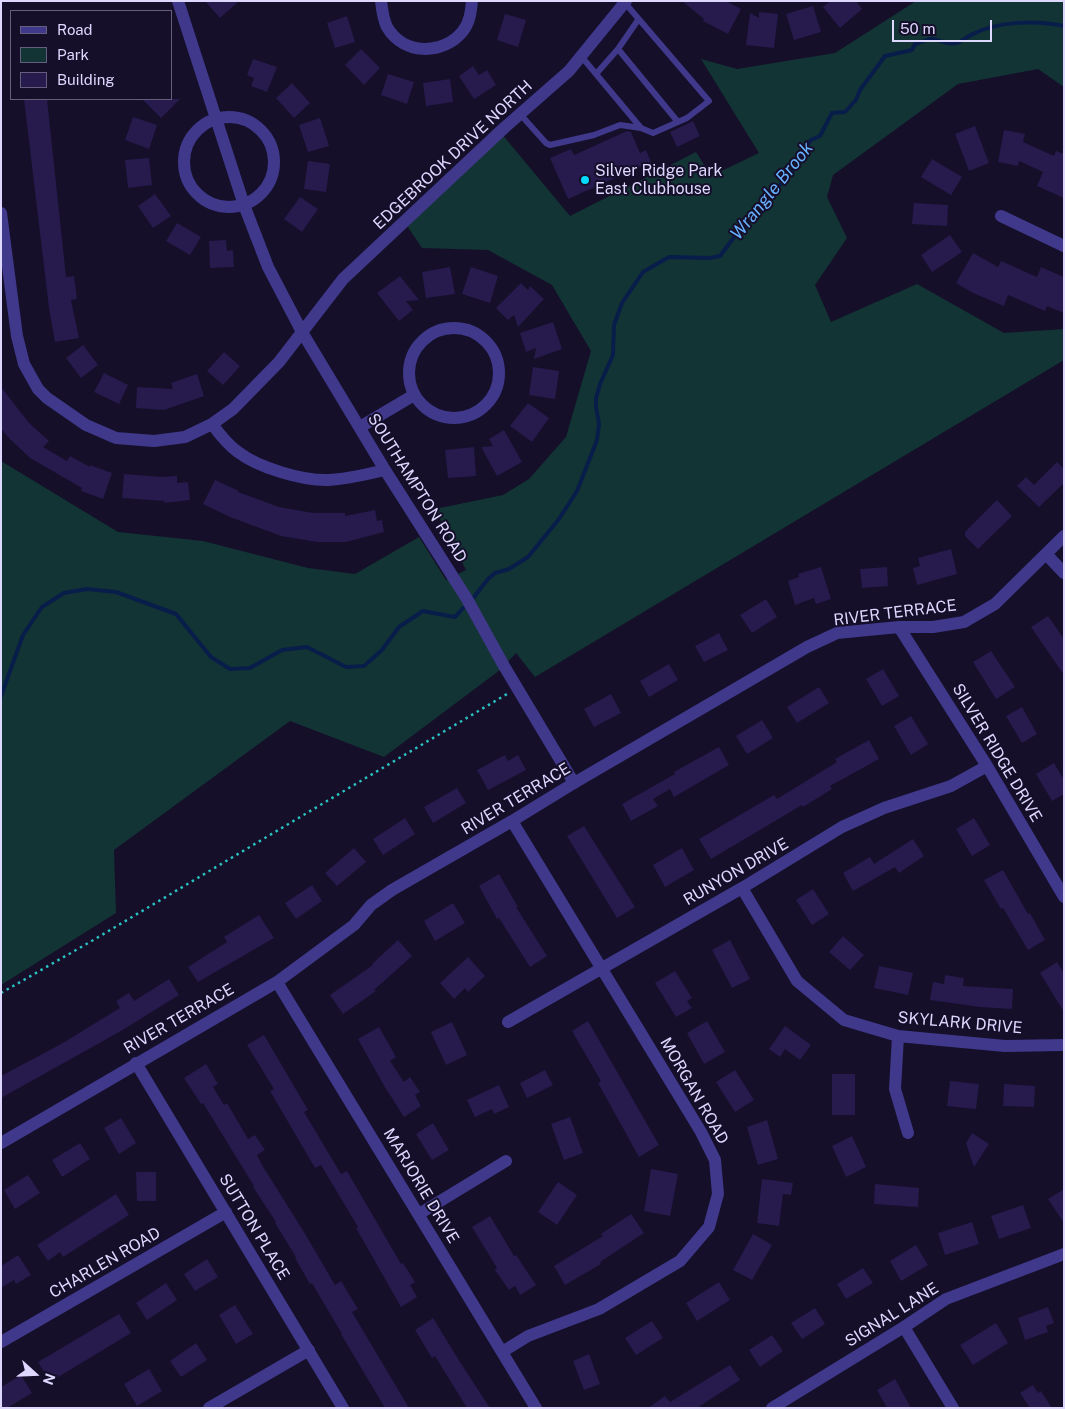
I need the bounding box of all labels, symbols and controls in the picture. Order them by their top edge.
legend [10,10,172,100]
scale bar [895,10,995,42]
text: 50 m [900,20,935,37]
text: Road [57,21,93,38]
text: Park [57,46,89,63]
text: Building [57,71,115,88]
street label: EDGEBROOK DRIVE NORTH [370,76,536,234]
water label: Wrangle Brook [726,138,818,244]
place label: Silver Ridge Park East Clubhouse [595,161,722,199]
marker: Silver Ridge Park East Clubhouse [579,174,591,186]
street label: SOUTHAMPTON ROAD [363,410,471,566]
street label: RIVER TERRACE [832,596,958,630]
street label: SILVER RIDGE DRIVE [948,680,1046,826]
street label: RIVER TERRACE [458,759,574,839]
street label: RUNYON DRIVE [680,834,792,910]
street label: RIVER TERRACE [121,980,237,1058]
street label: SKYLARK DRIVE [897,1008,1023,1038]
street label: MORGAN ROAD [656,1034,732,1148]
street label: MARJORIE DRIVE [379,1125,463,1247]
street label: SUTTON PLACE [215,1170,293,1284]
street label: CHARLEN ROAD [46,1223,164,1303]
street label: SIGNAL LANE [842,1279,942,1351]
north arrow [10,1349,60,1399]
text: N [40,1371,58,1387]

